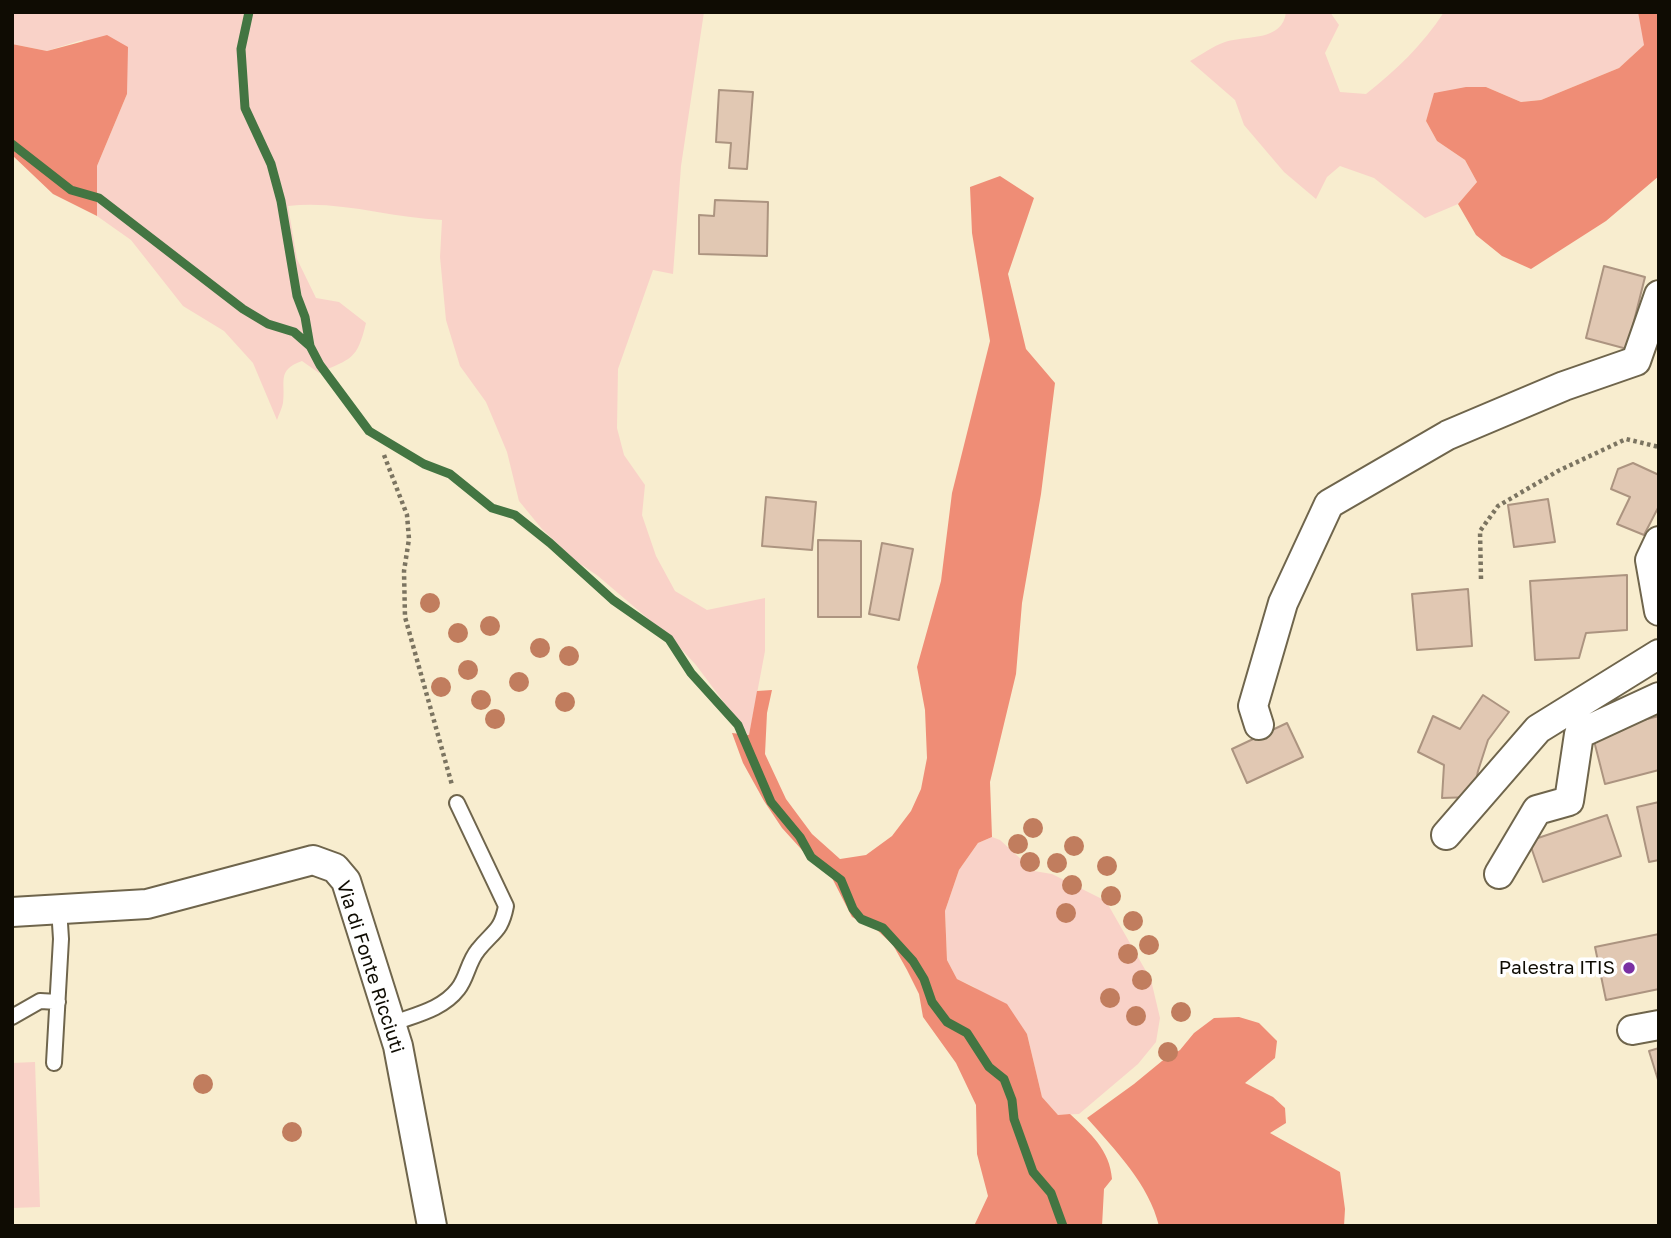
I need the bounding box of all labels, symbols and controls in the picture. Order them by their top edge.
street label: Via di Fonte Ricciuti [331,878,409,1056]
place label: Palestra ITIS [1499,957,1615,979]
marker: Palestra ITIS [1621,960,1637,976]

